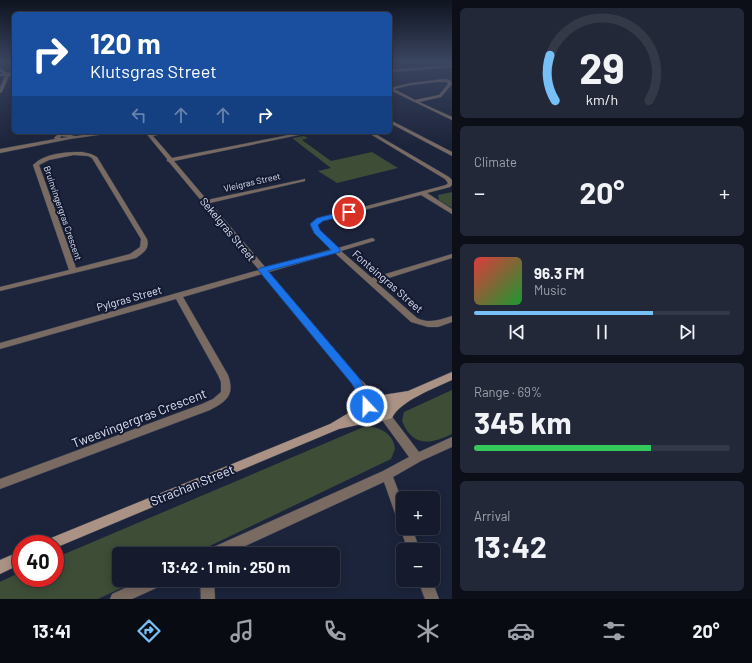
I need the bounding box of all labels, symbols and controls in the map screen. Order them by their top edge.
text: 120 m [90,26,161,60]
icon: right [24,28,76,80]
text: 29 [579,42,625,92]
text: Klutsgras Street [90,60,217,82]
text: km/h [586,91,618,108]
icon: left [128,104,150,126]
icon: ahead [170,104,192,126]
icon: ahead [212,104,234,126]
icon: right [254,104,276,126]
text: Climate [474,154,517,170]
street label: Bruinvingergras Crescent [42,164,84,262]
street label: Vleigras Street [223,170,281,194]
text: 20° [579,174,625,210]
text: − [474,179,485,205]
text: + [719,179,730,205]
street label: Sekelgras Street [198,195,258,263]
pin [332,195,366,229]
icon: arrive [338,201,360,223]
street label: Fonteingras Street [350,247,426,315]
text: 96.3 FM [534,264,584,282]
street label: Pylgras Street [95,282,163,314]
text: Music [534,282,567,298]
icon: previous [506,321,528,343]
icon: pause [591,321,613,343]
icon: next [676,321,698,343]
text: Range · 69% [474,384,542,400]
street label: Tweevingergras Crescent [69,385,209,451]
position arrow [346,385,388,427]
text: 345 km [474,404,572,440]
street label: Strachan Street [148,461,236,509]
map controls [396,491,440,587]
button: + [396,491,440,535]
text: Arrival [474,508,510,524]
text: 13:42 [474,528,547,564]
speed limit sign: 40 [12,535,64,587]
button: − [396,543,440,587]
text: 13:42 · 1 min · 250 m [162,558,290,576]
icon: directions [135,617,163,645]
icon: music [228,617,256,645]
icon: phone [321,617,349,645]
icon: climate [414,617,442,645]
icon: car [507,617,535,645]
icon: filters [600,617,628,645]
text: 13:41 [32,620,71,642]
text: 20° [692,620,720,642]

